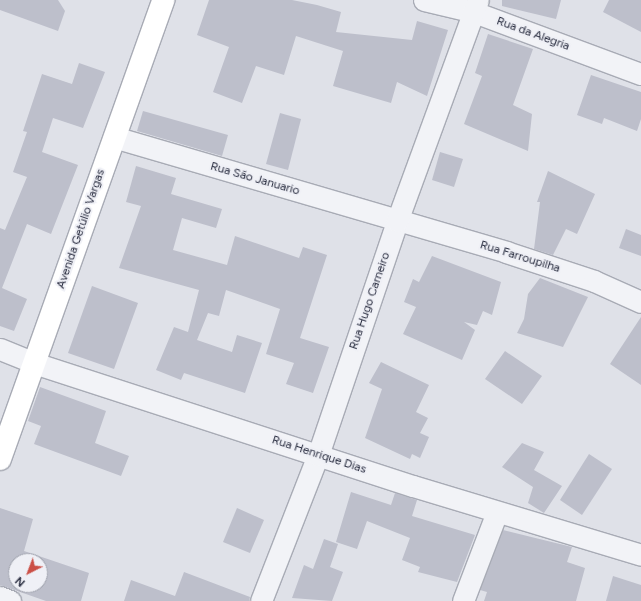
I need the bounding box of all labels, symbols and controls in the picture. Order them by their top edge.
street label: Rua da Alegria [494,14,572,54]
street label: Rua São Januario [209,159,301,199]
street label: Avenida Getúlio Vargas [54,167,108,291]
street label: Rua Farroupilha [478,238,562,276]
street label: Rua Hugo Carneiro [347,251,393,351]
street label: Rua Henrique Dias [270,433,368,477]
north arrow [8,553,48,593]
text: N [13,574,28,589]

